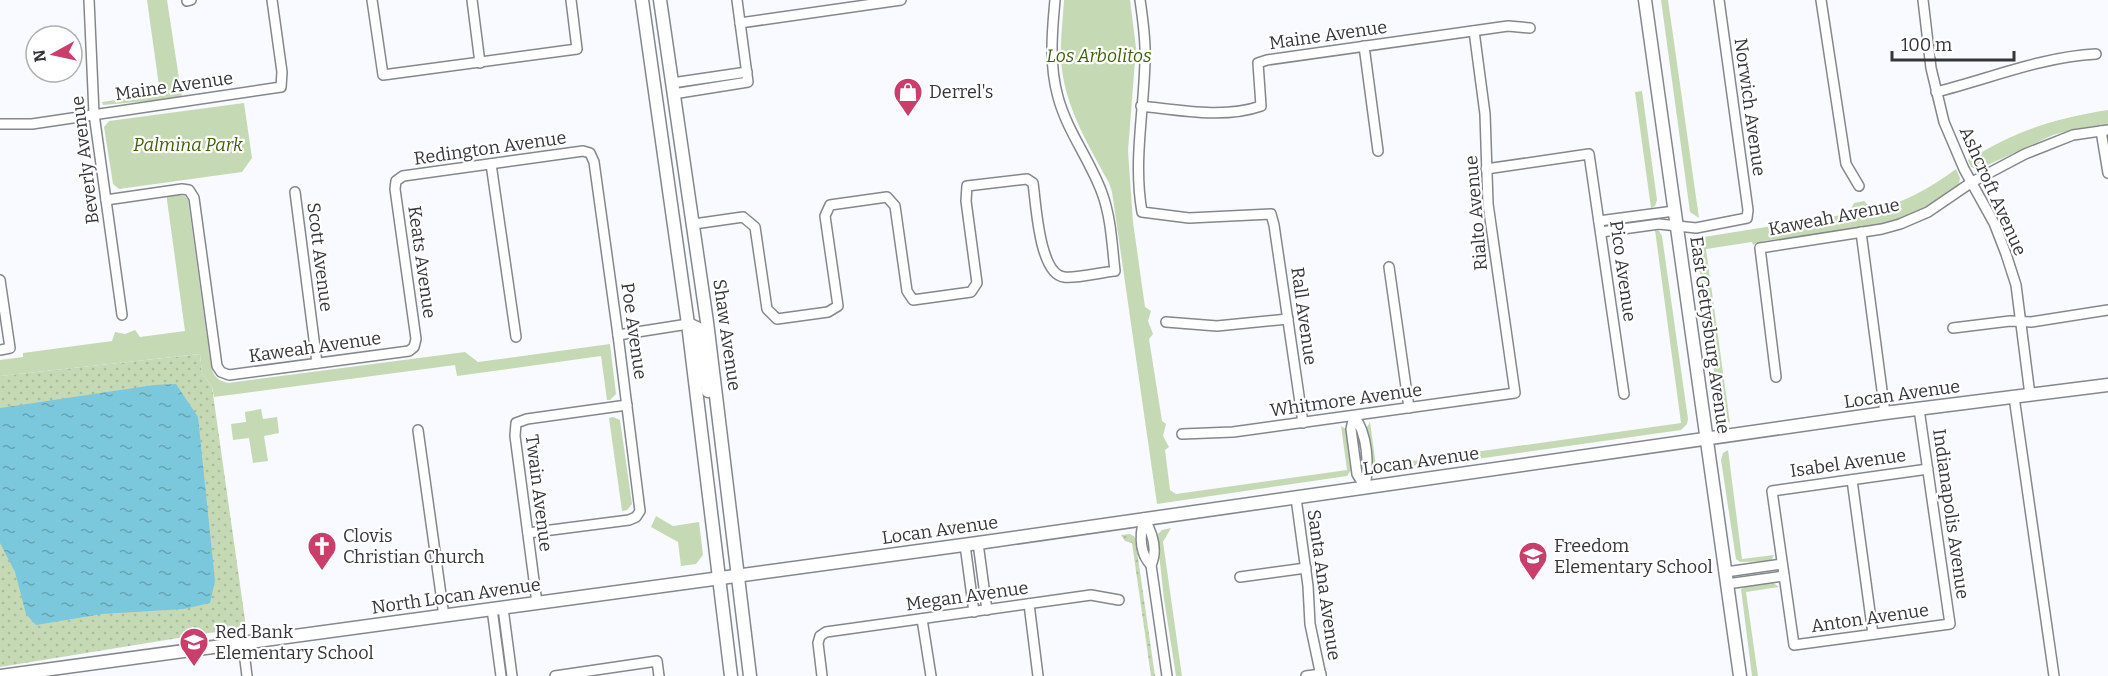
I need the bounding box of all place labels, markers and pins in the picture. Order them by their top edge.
shop icon: Derrel's [892,76,924,118]
place label: Derrel's [929,81,993,103]
place label: Clovis Christian Church [343,525,485,568]
church icon: Clovis Christian Church [306,530,338,572]
place label: Freedom Elementary School [1554,535,1713,578]
school or university icon: Freedom Elementary School [1517,540,1549,582]
place label: Red Bank Elementary School [215,621,374,664]
school or university icon: Red Bank Elementary School [178,626,210,668]

